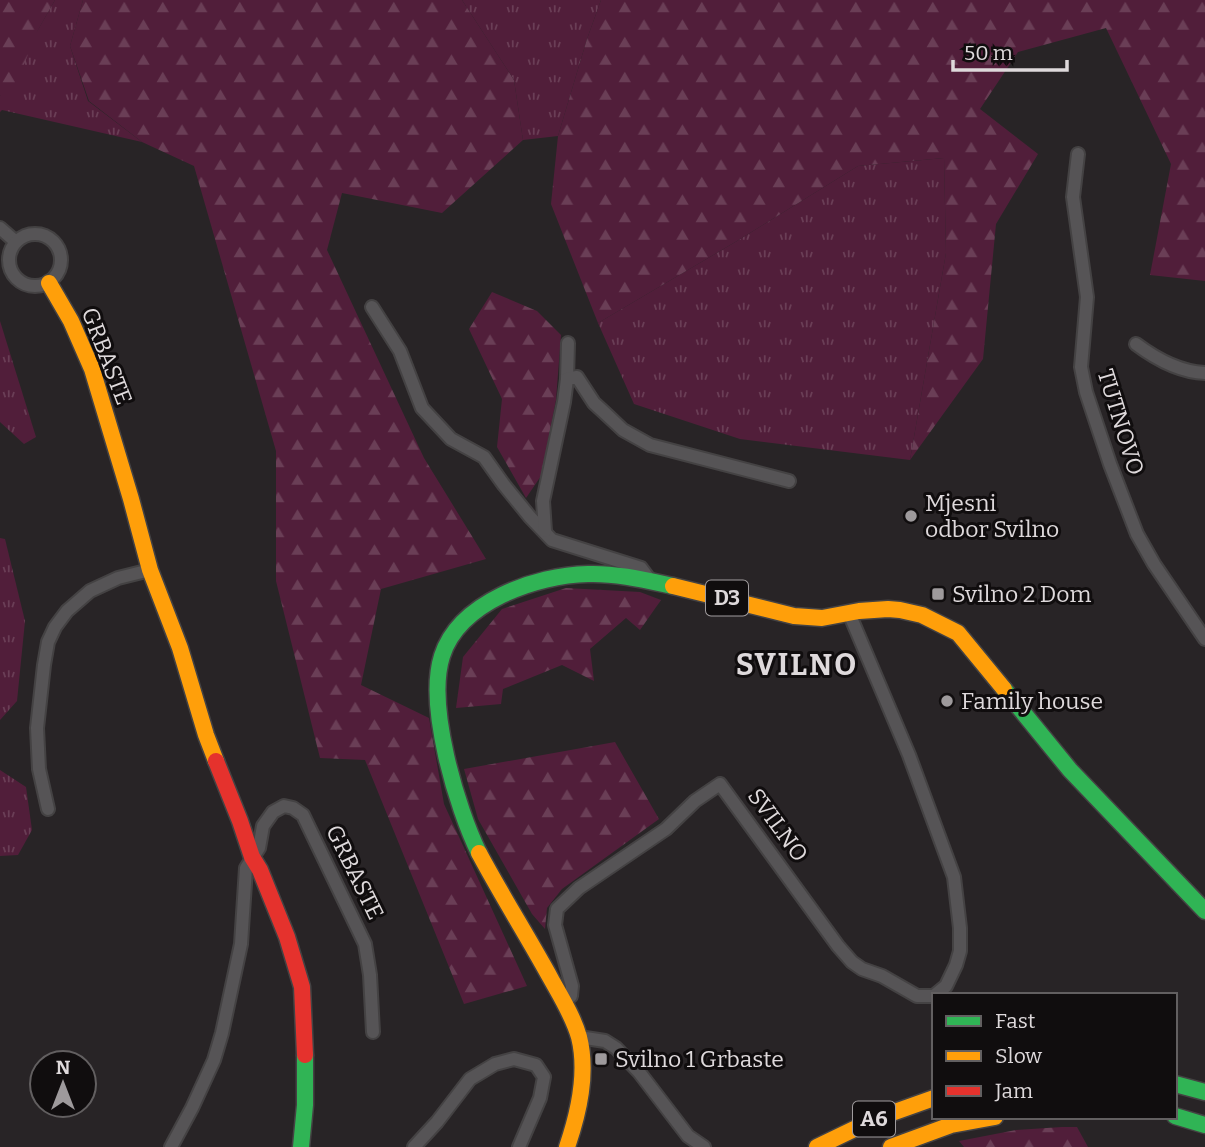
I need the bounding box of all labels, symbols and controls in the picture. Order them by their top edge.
scale bar [953,28,1067,72]
text: 50 m [964,40,1013,66]
street label: GRBASTE [76,303,138,409]
street label: TUTNOVO [1092,366,1150,478]
place label: Mjesni odbor Svilno [925,489,1059,543]
marker: Mjesni odbor Svilno [903,508,919,524]
road number: D3 [706,580,748,616]
place label: Svilno 2 Dom [952,580,1091,608]
marker: Svilno 2 Dom [930,586,946,602]
district label: SVILNO [736,647,858,683]
place label: Family house [961,687,1103,715]
marker: Family house [939,693,955,709]
street label: SVILNO [742,783,814,867]
street label: GRBASTE [320,820,390,924]
legend [932,993,1177,1119]
text: Fast [995,1008,1036,1034]
text: Slow [995,1043,1042,1069]
place label: Svilno 1 Grbaste [615,1045,784,1073]
north arrow [28,1049,98,1119]
marker: Svilno 1 Grbaste [593,1051,609,1067]
text: N [56,1056,71,1079]
text: Jam [994,1078,1033,1104]
road number: A6 [853,1102,895,1136]

